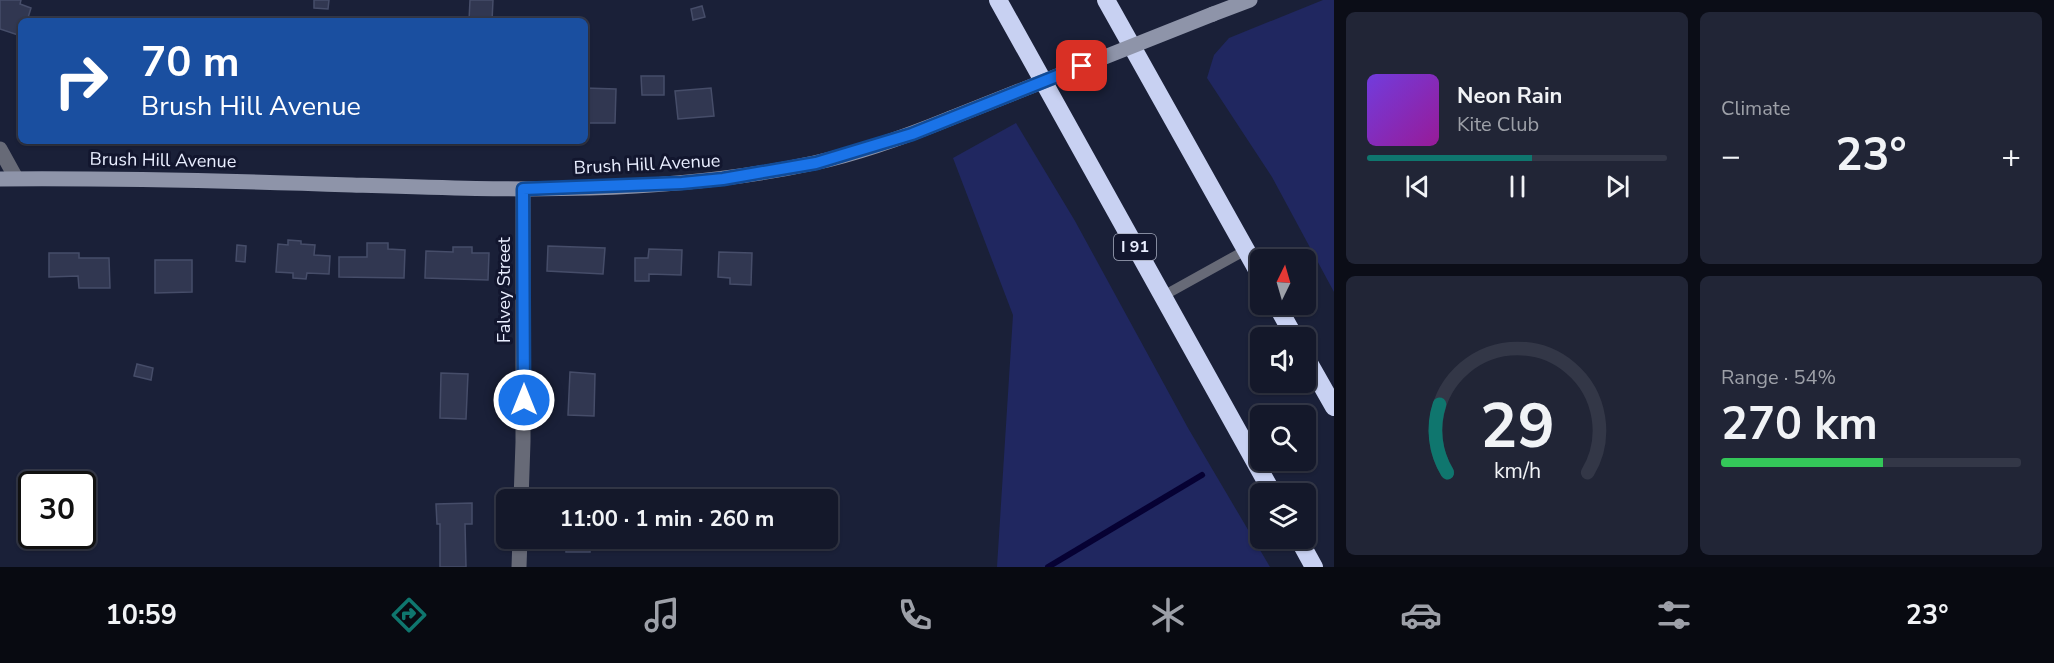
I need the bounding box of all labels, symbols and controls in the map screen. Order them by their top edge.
text: 70 m [141,34,240,91]
pin [1056,40,1107,91]
icon: right [42,42,120,120]
icon: arrive [1065,49,1098,82]
text: Neon Rain [1457,81,1562,111]
text: Brush Hill Avenue [141,88,361,125]
text: Climate [1721,95,1790,122]
text: Kite Club [1457,111,1539,138]
text: 23° [1835,125,1907,186]
text: − [1721,134,1741,179]
text: + [2001,134,2021,179]
street label: Brush Hill Avenue [89,147,237,173]
street label: Brush Hill Avenue [573,148,721,180]
icon: previous [1401,170,1434,203]
icon: pause [1501,170,1534,203]
icon: next [1601,170,1634,203]
road number: I 91 [1114,234,1156,260]
street label: Falvey Street [492,236,516,343]
north arrow [1250,249,1316,315]
map controls [1250,249,1316,549]
button: sound [1250,327,1316,393]
text: Range · 54% [1721,364,1836,391]
position arrow [492,368,556,432]
text: 29 [1480,384,1554,469]
text: 270 km [1721,394,1878,455]
button: search [1250,405,1316,471]
text: km/h [1493,456,1541,486]
speed limit sign: 30 [18,471,96,549]
button: layers [1250,483,1316,549]
text: 11:00 · 1 min · 260 m [560,504,774,534]
icon: directions [388,594,430,636]
icon: music [641,594,683,636]
icon: phone [894,594,936,636]
icon: climate [1147,594,1189,636]
icon: car [1400,594,1442,636]
icon: filters [1653,594,1695,636]
text: 10:59 [105,597,177,634]
text: 23° [1906,597,1948,634]

